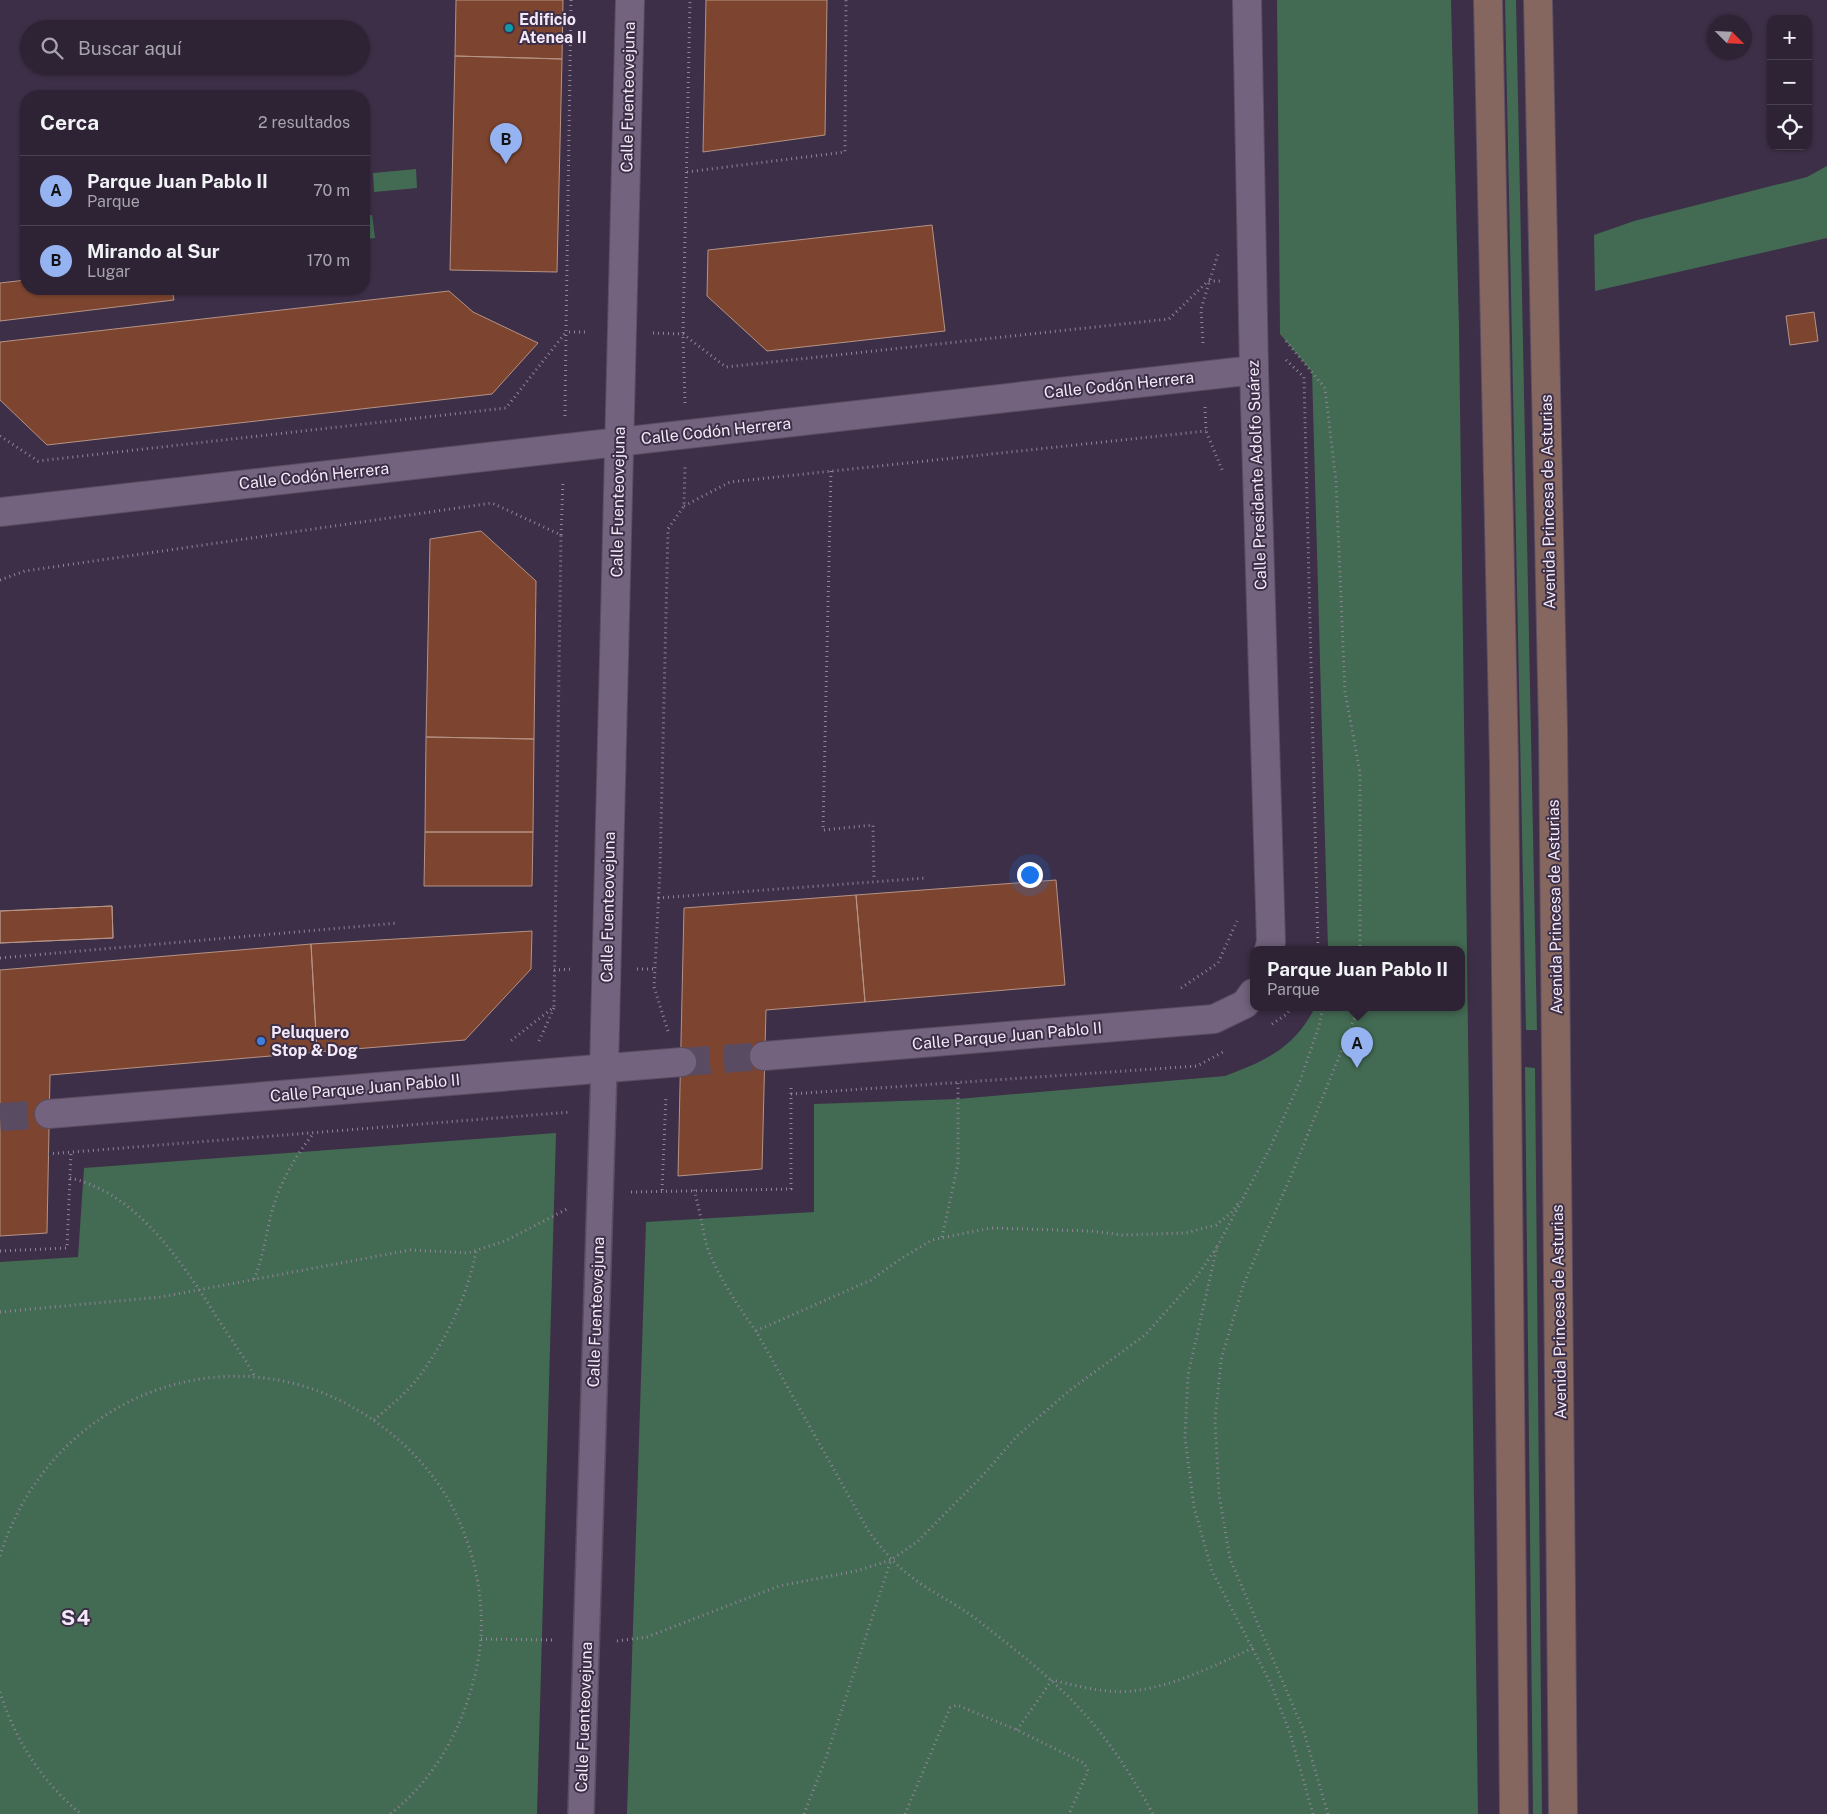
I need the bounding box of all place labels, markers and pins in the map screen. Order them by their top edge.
place label: Edificio Atenea II [519,10,587,47]
marker: Edificio Atenea II [503,22,515,34]
pin: B [490,123,522,164]
place label: Peluquero Stop & Dog [271,1023,358,1060]
pin: A [1341,1027,1373,1068]
marker: Peluquero Stop & Dog [255,1035,267,1047]

